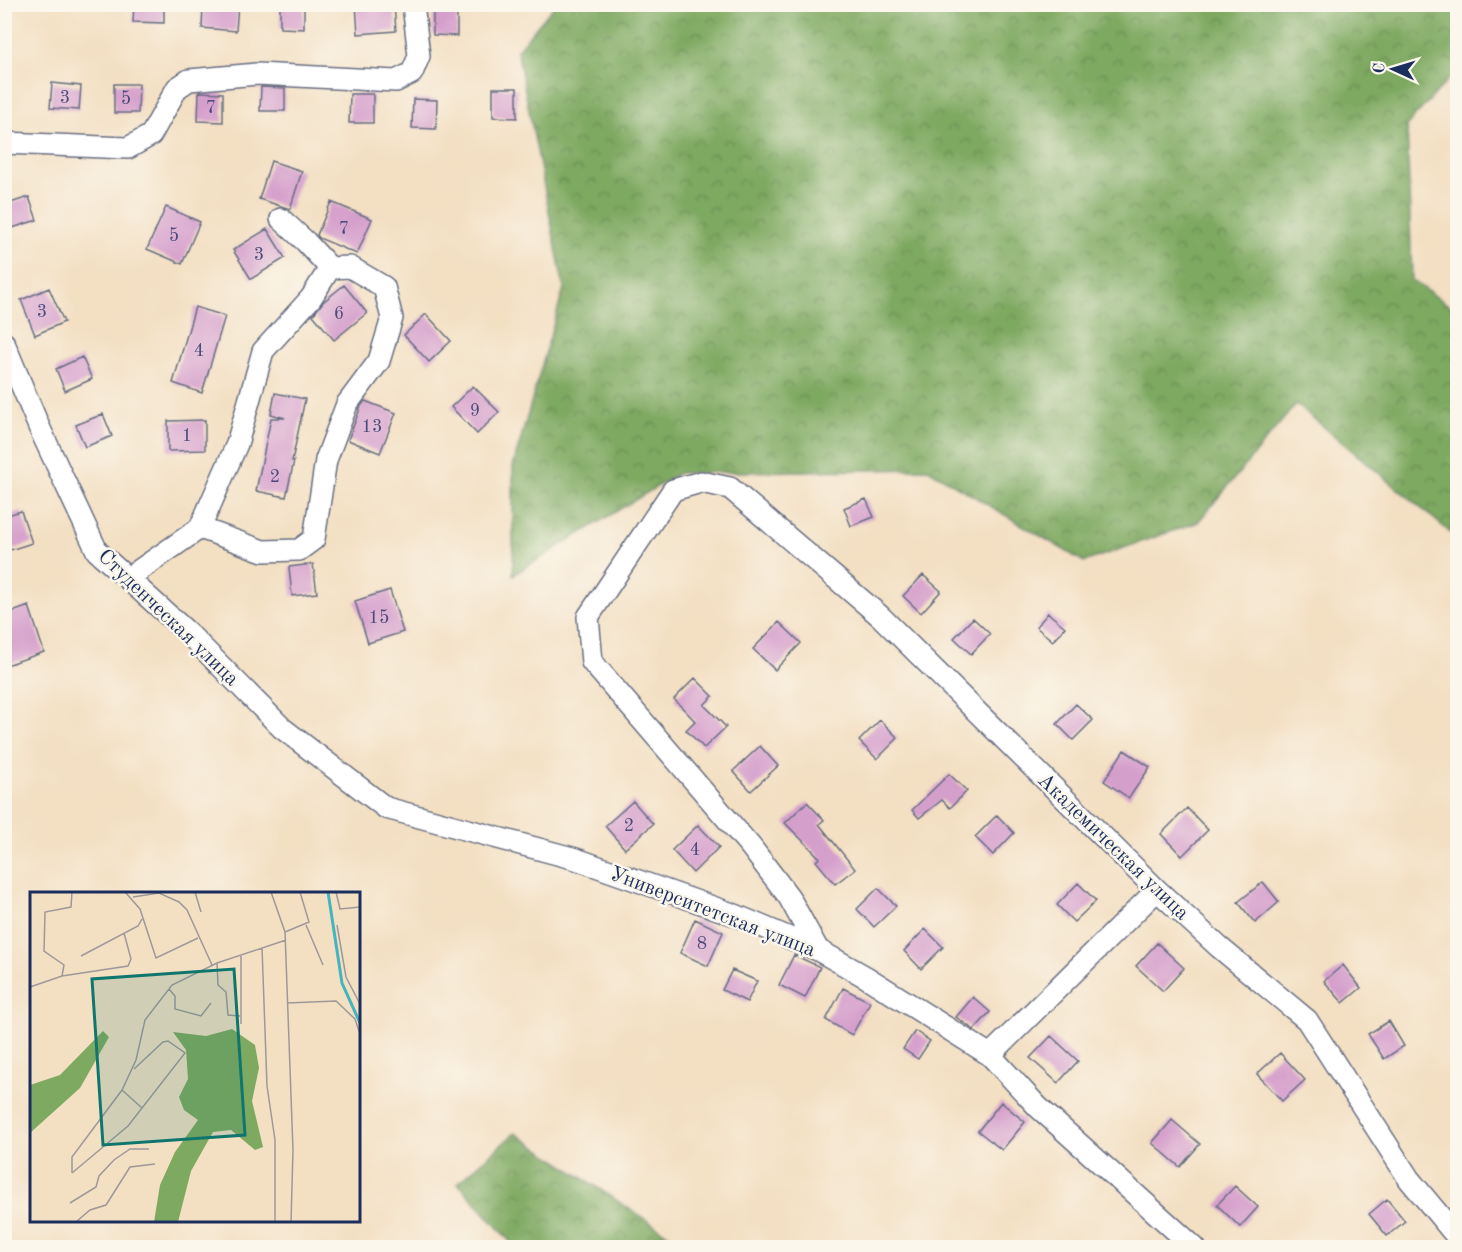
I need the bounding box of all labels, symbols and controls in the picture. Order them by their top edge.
north arrow [1363,39,1423,99]
text: С [1372,62,1388,74]
house number: 3 [60,89,70,107]
house number: 5 [121,90,131,108]
house number: 7 [206,99,216,117]
house number: 7 [339,220,349,238]
house number: 5 [169,227,179,245]
house number: 3 [254,246,264,264]
house number: 3 [37,303,47,321]
house number: 6 [334,305,344,323]
house number: 4 [194,342,204,360]
house number: 9 [470,402,480,420]
house number: 13 [362,418,382,436]
house number: 1 [182,427,192,445]
house number: 2 [270,468,280,486]
street label: Студенческая улица [94,546,242,690]
house number: 15 [369,609,389,627]
street label: Академическая улица [1033,770,1193,924]
house number: 2 [624,817,634,835]
house number: 4 [690,841,700,859]
street label: Университетская улица [607,863,818,961]
inset map [30,892,360,1222]
house number: 8 [697,935,707,953]

